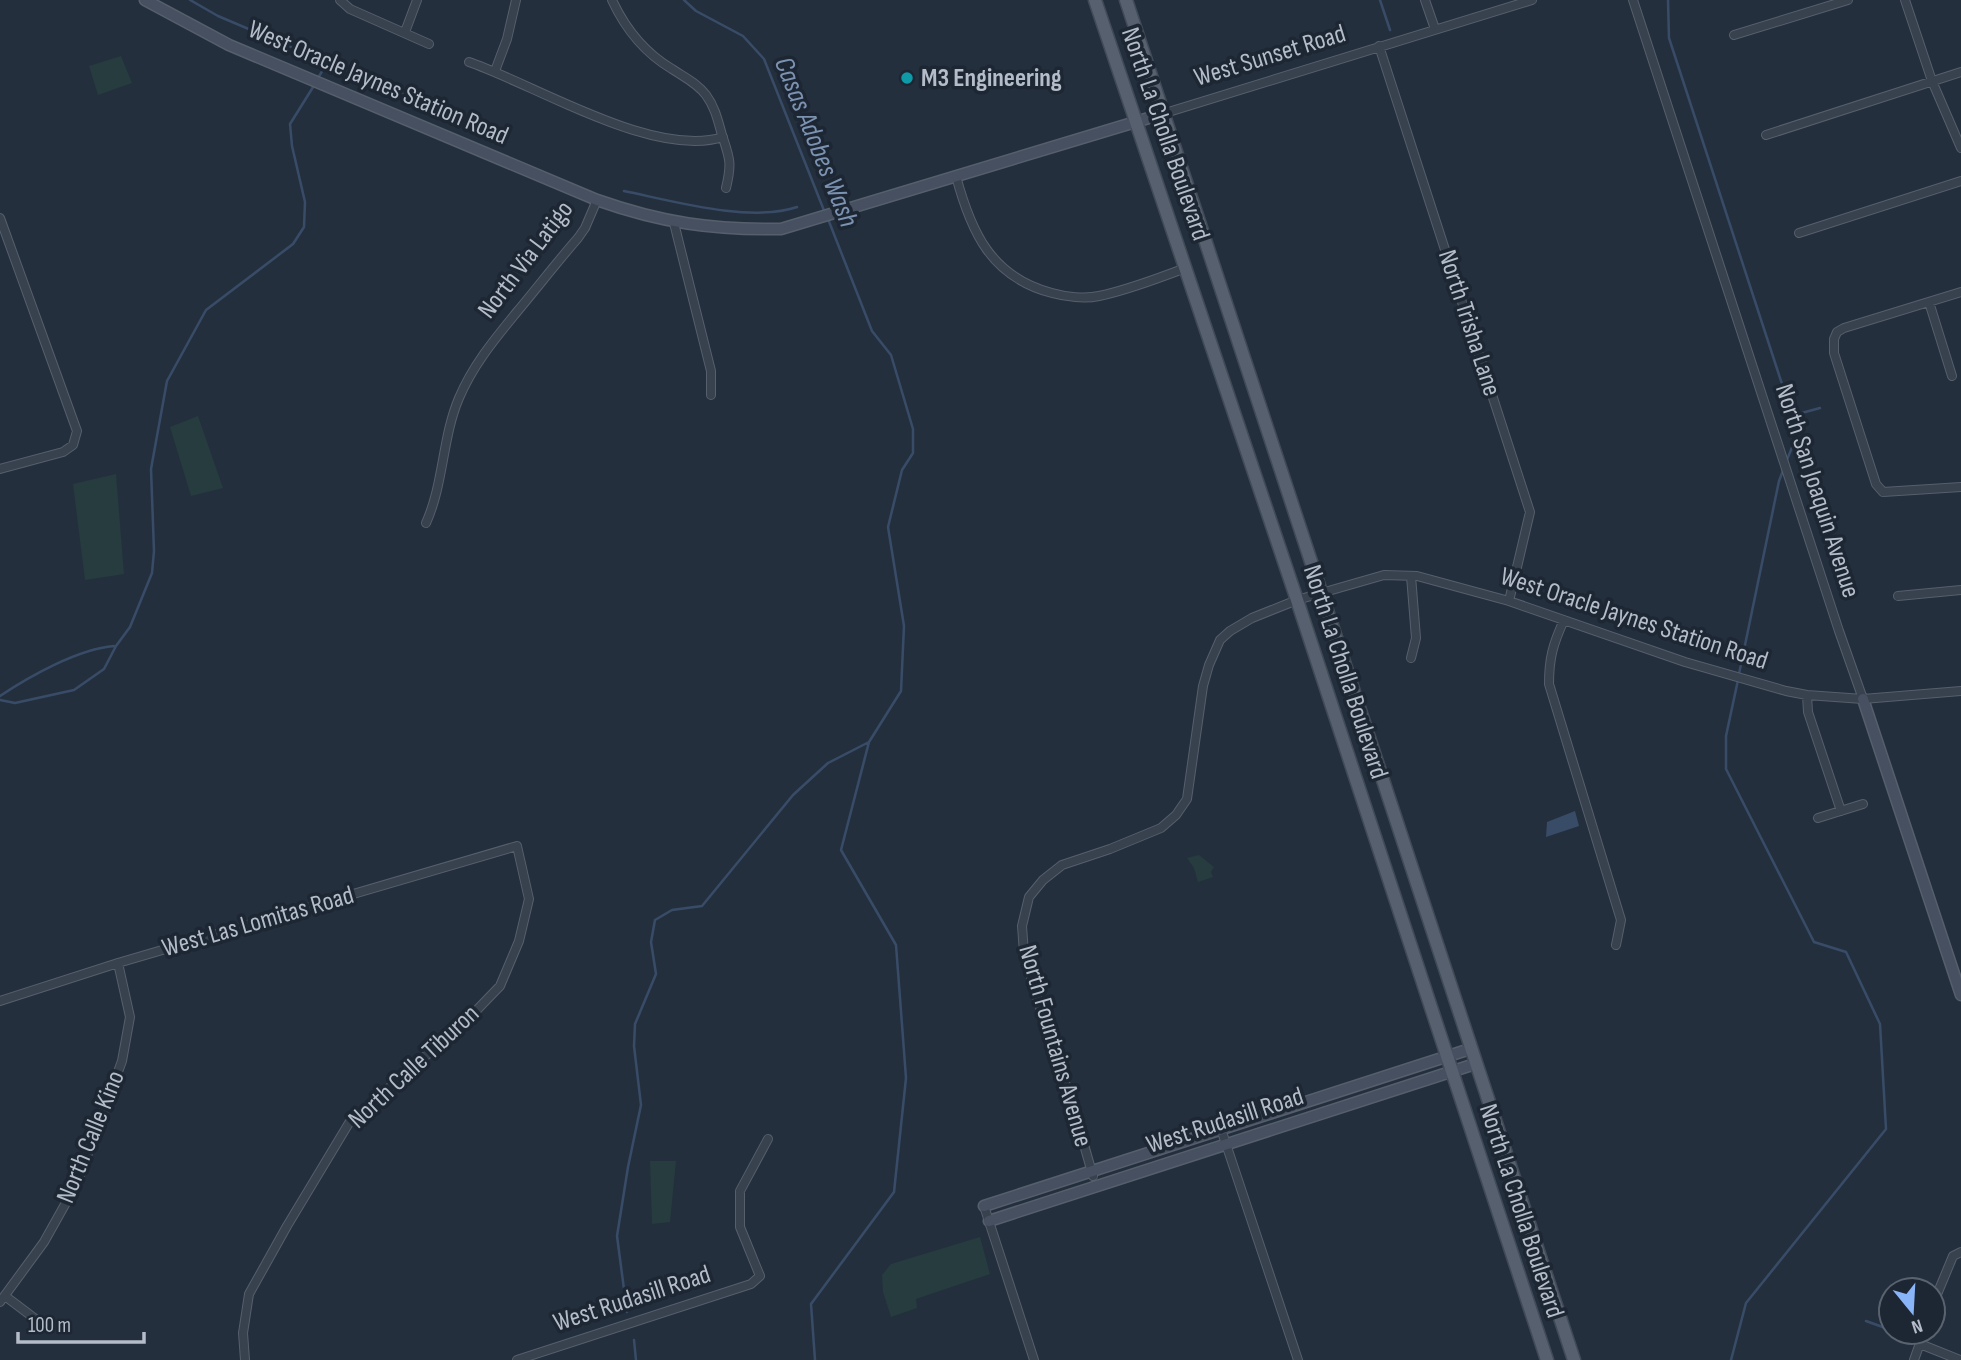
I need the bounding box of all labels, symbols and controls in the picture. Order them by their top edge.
street label: West Oracle Jaynes Station Road [243,14,513,152]
street label: West Sunset Road [1191,18,1349,94]
street label: North La Cholla Boulevard [1114,24,1216,244]
water label: Casas Adobes Wash [767,52,865,232]
place label: M3 Engineering [921,63,1062,94]
marker: M3 Engineering [899,70,915,86]
street label: North Via Latigo [472,195,580,325]
street label: North Trisha Lane [1431,246,1507,400]
street label: North San Joaquin Avenue [1768,380,1866,602]
street label: North La Cholla Boulevard [1296,561,1394,783]
street label: West Oracle Jaynes Station Road [1496,561,1772,677]
street label: West Las Lomitas Road [159,880,357,964]
street label: North Fountains Avenue [1011,942,1099,1150]
street label: North Calle Tiburon [342,999,486,1135]
street label: North Calle Kino [50,1066,132,1208]
street label: West Rudasill Road [1143,1081,1307,1161]
street label: North La Cholla Boulevard [1472,1100,1570,1322]
street label: West Rudasill Road [550,1259,714,1339]
north arrow [1877,1276,1947,1346]
scale bar [18,1300,144,1344]
text: 100 m [28,1313,71,1338]
text: N [1908,1313,1925,1338]

